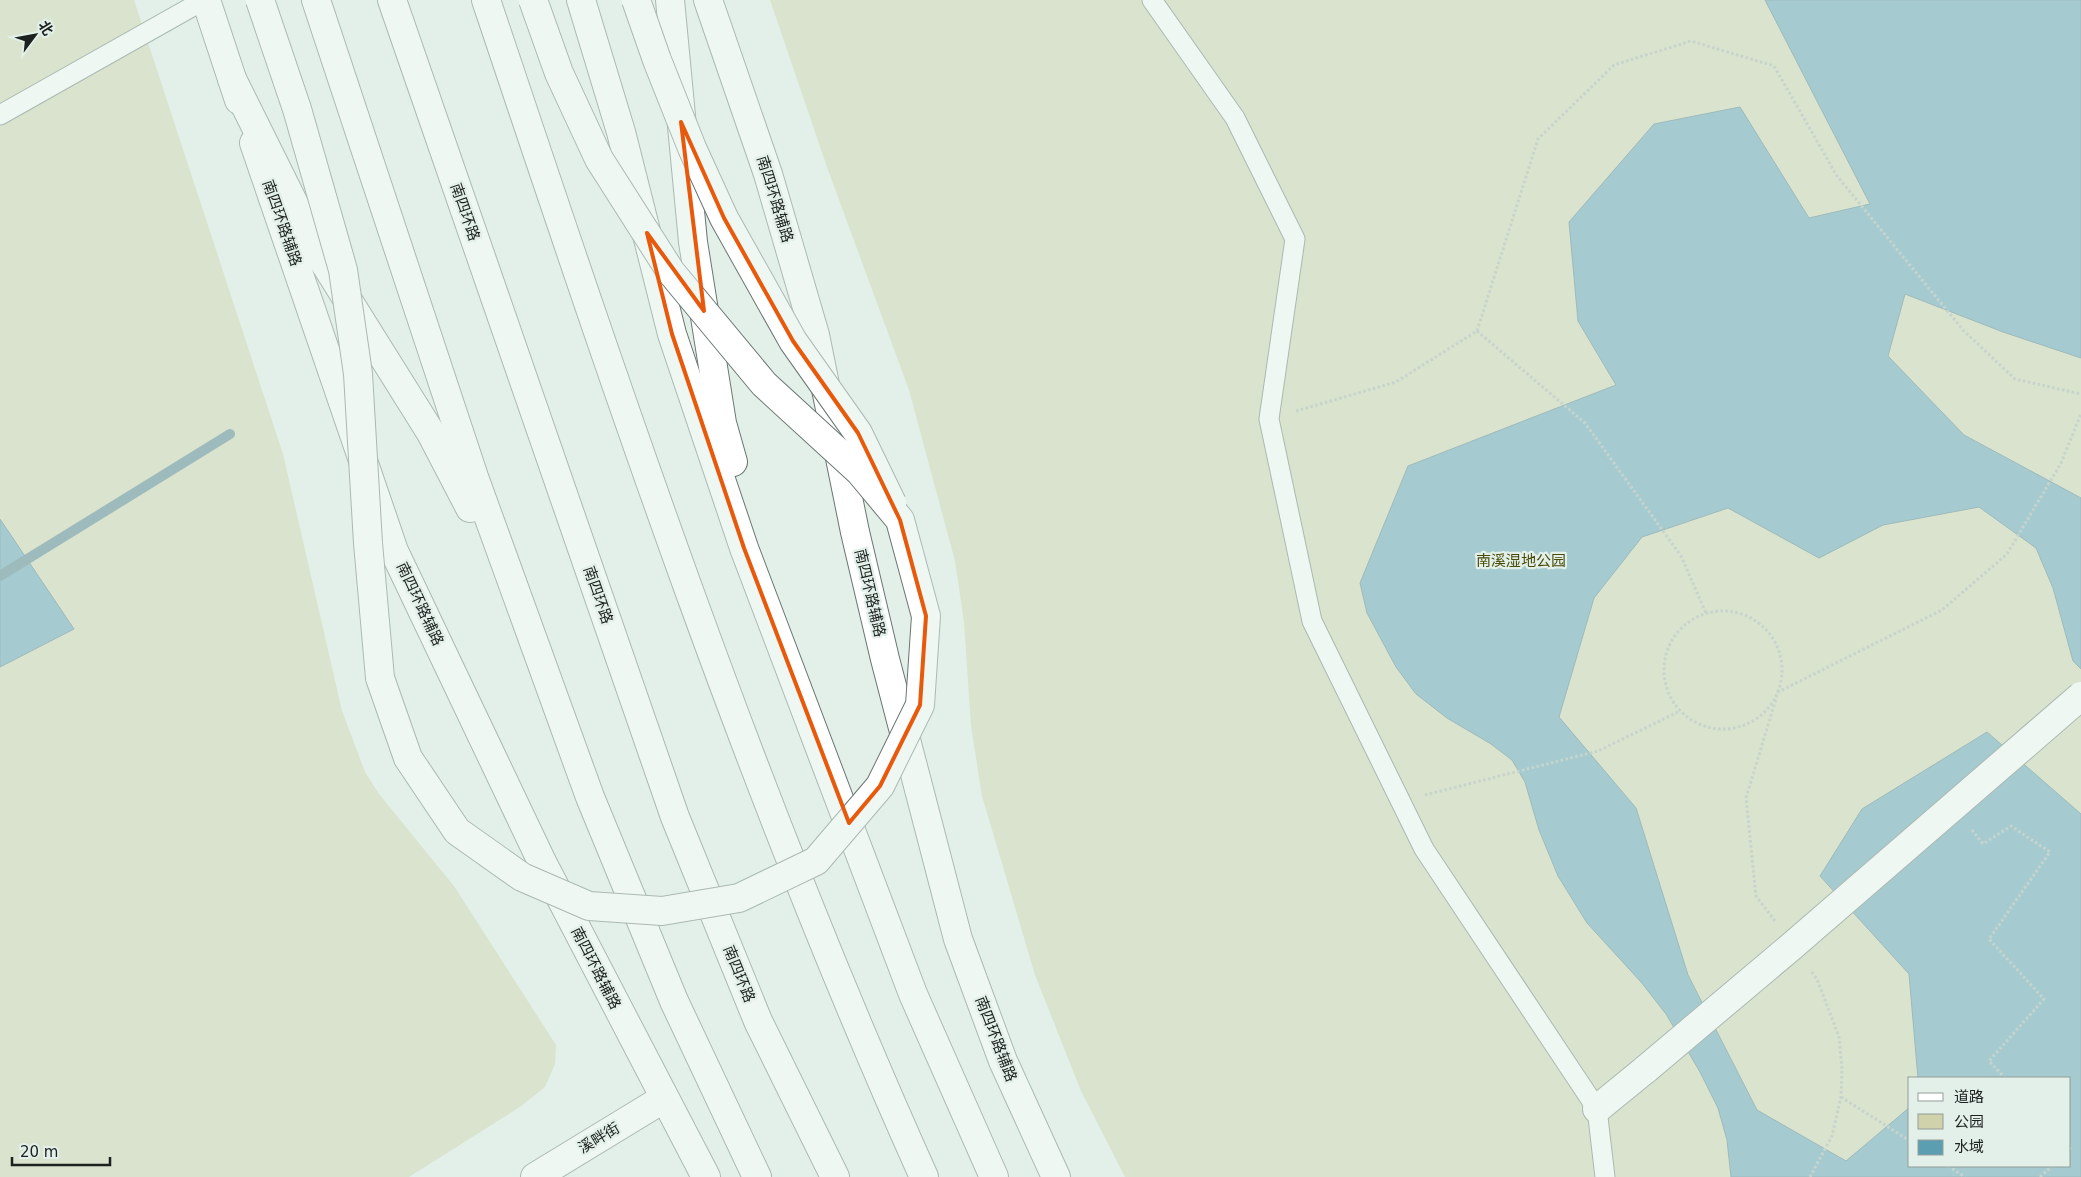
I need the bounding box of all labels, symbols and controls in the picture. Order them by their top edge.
north arrow [10,10,60,60]
text: 北 [36,18,57,38]
street label: 南四环路辅路 [753,153,797,245]
street label: 南四环路辅路 [259,178,305,268]
street label: 南四环路 [447,181,483,243]
street label: 南四环路辅路 [851,547,889,639]
park label: 南溪湿地公园 [1476,552,1566,570]
street label: 南四环路辅路 [393,559,447,649]
street label: 南四环路 [580,564,616,626]
street label: 南四环路辅路 [568,924,624,1012]
street label: 南四环路 [719,943,759,1005]
street label: 南四环路辅路 [971,994,1021,1084]
legend [1908,1077,2071,1167]
text: 道路 [1954,1088,1984,1106]
text: 公园 [1954,1113,1984,1131]
street label: 溪畔街 [575,1119,623,1157]
scale bar [12,1134,110,1166]
text: 水域 [1954,1138,1984,1156]
text: 20 m [20,1143,58,1161]

